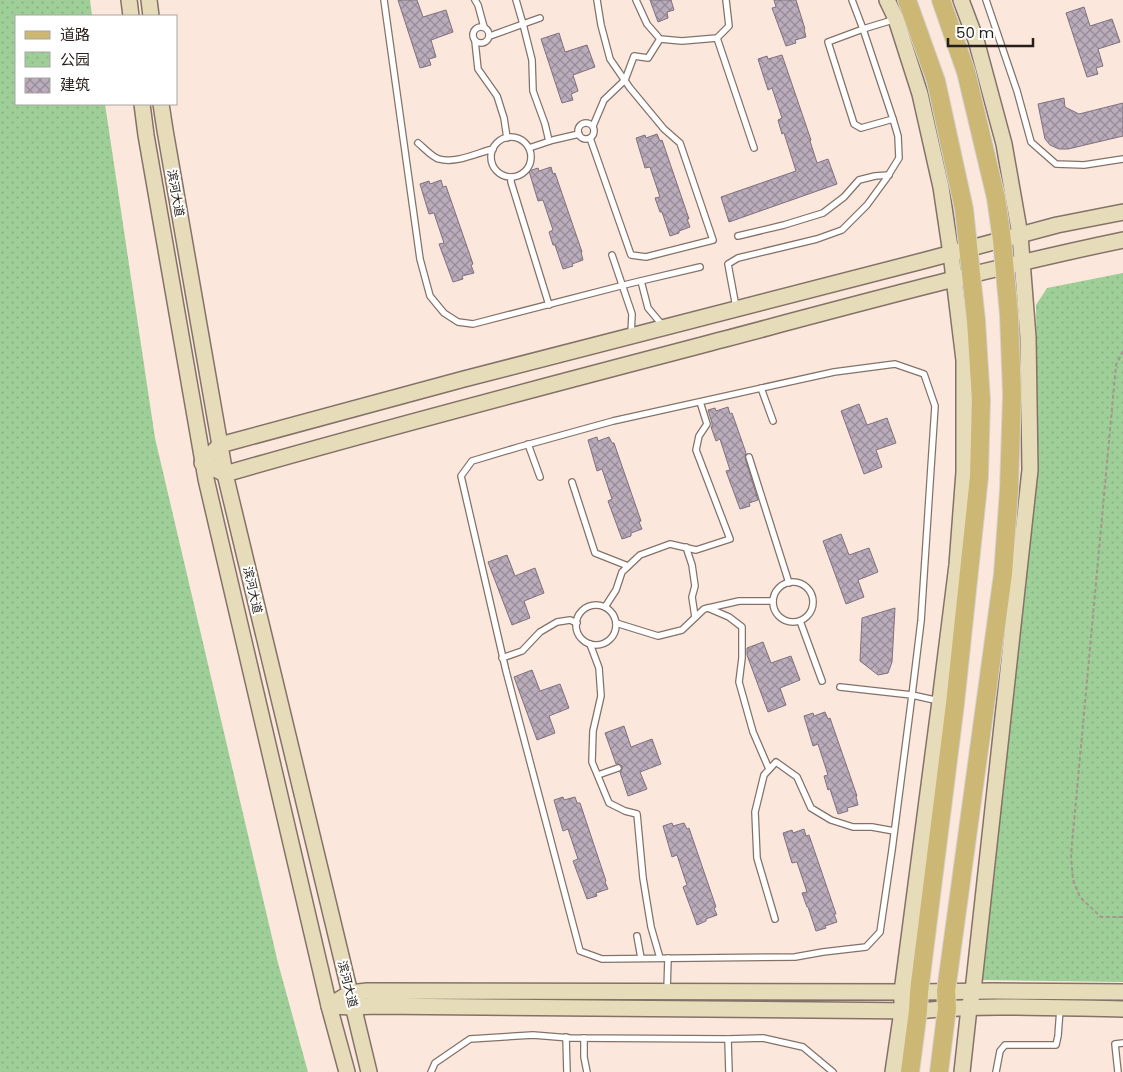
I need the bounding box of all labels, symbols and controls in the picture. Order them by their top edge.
legend [15,15,178,105]
scale bar [948,15,1033,47]
text: 50 m [956,22,994,43]
text: 道路 [60,24,90,45]
text: 公园 [60,49,90,70]
text: 建筑 [60,74,90,95]
street label: 滨河大道 [163,168,189,218]
street label: 滨河大道 [239,565,267,615]
street label: 滨河大道 [334,959,362,1009]

